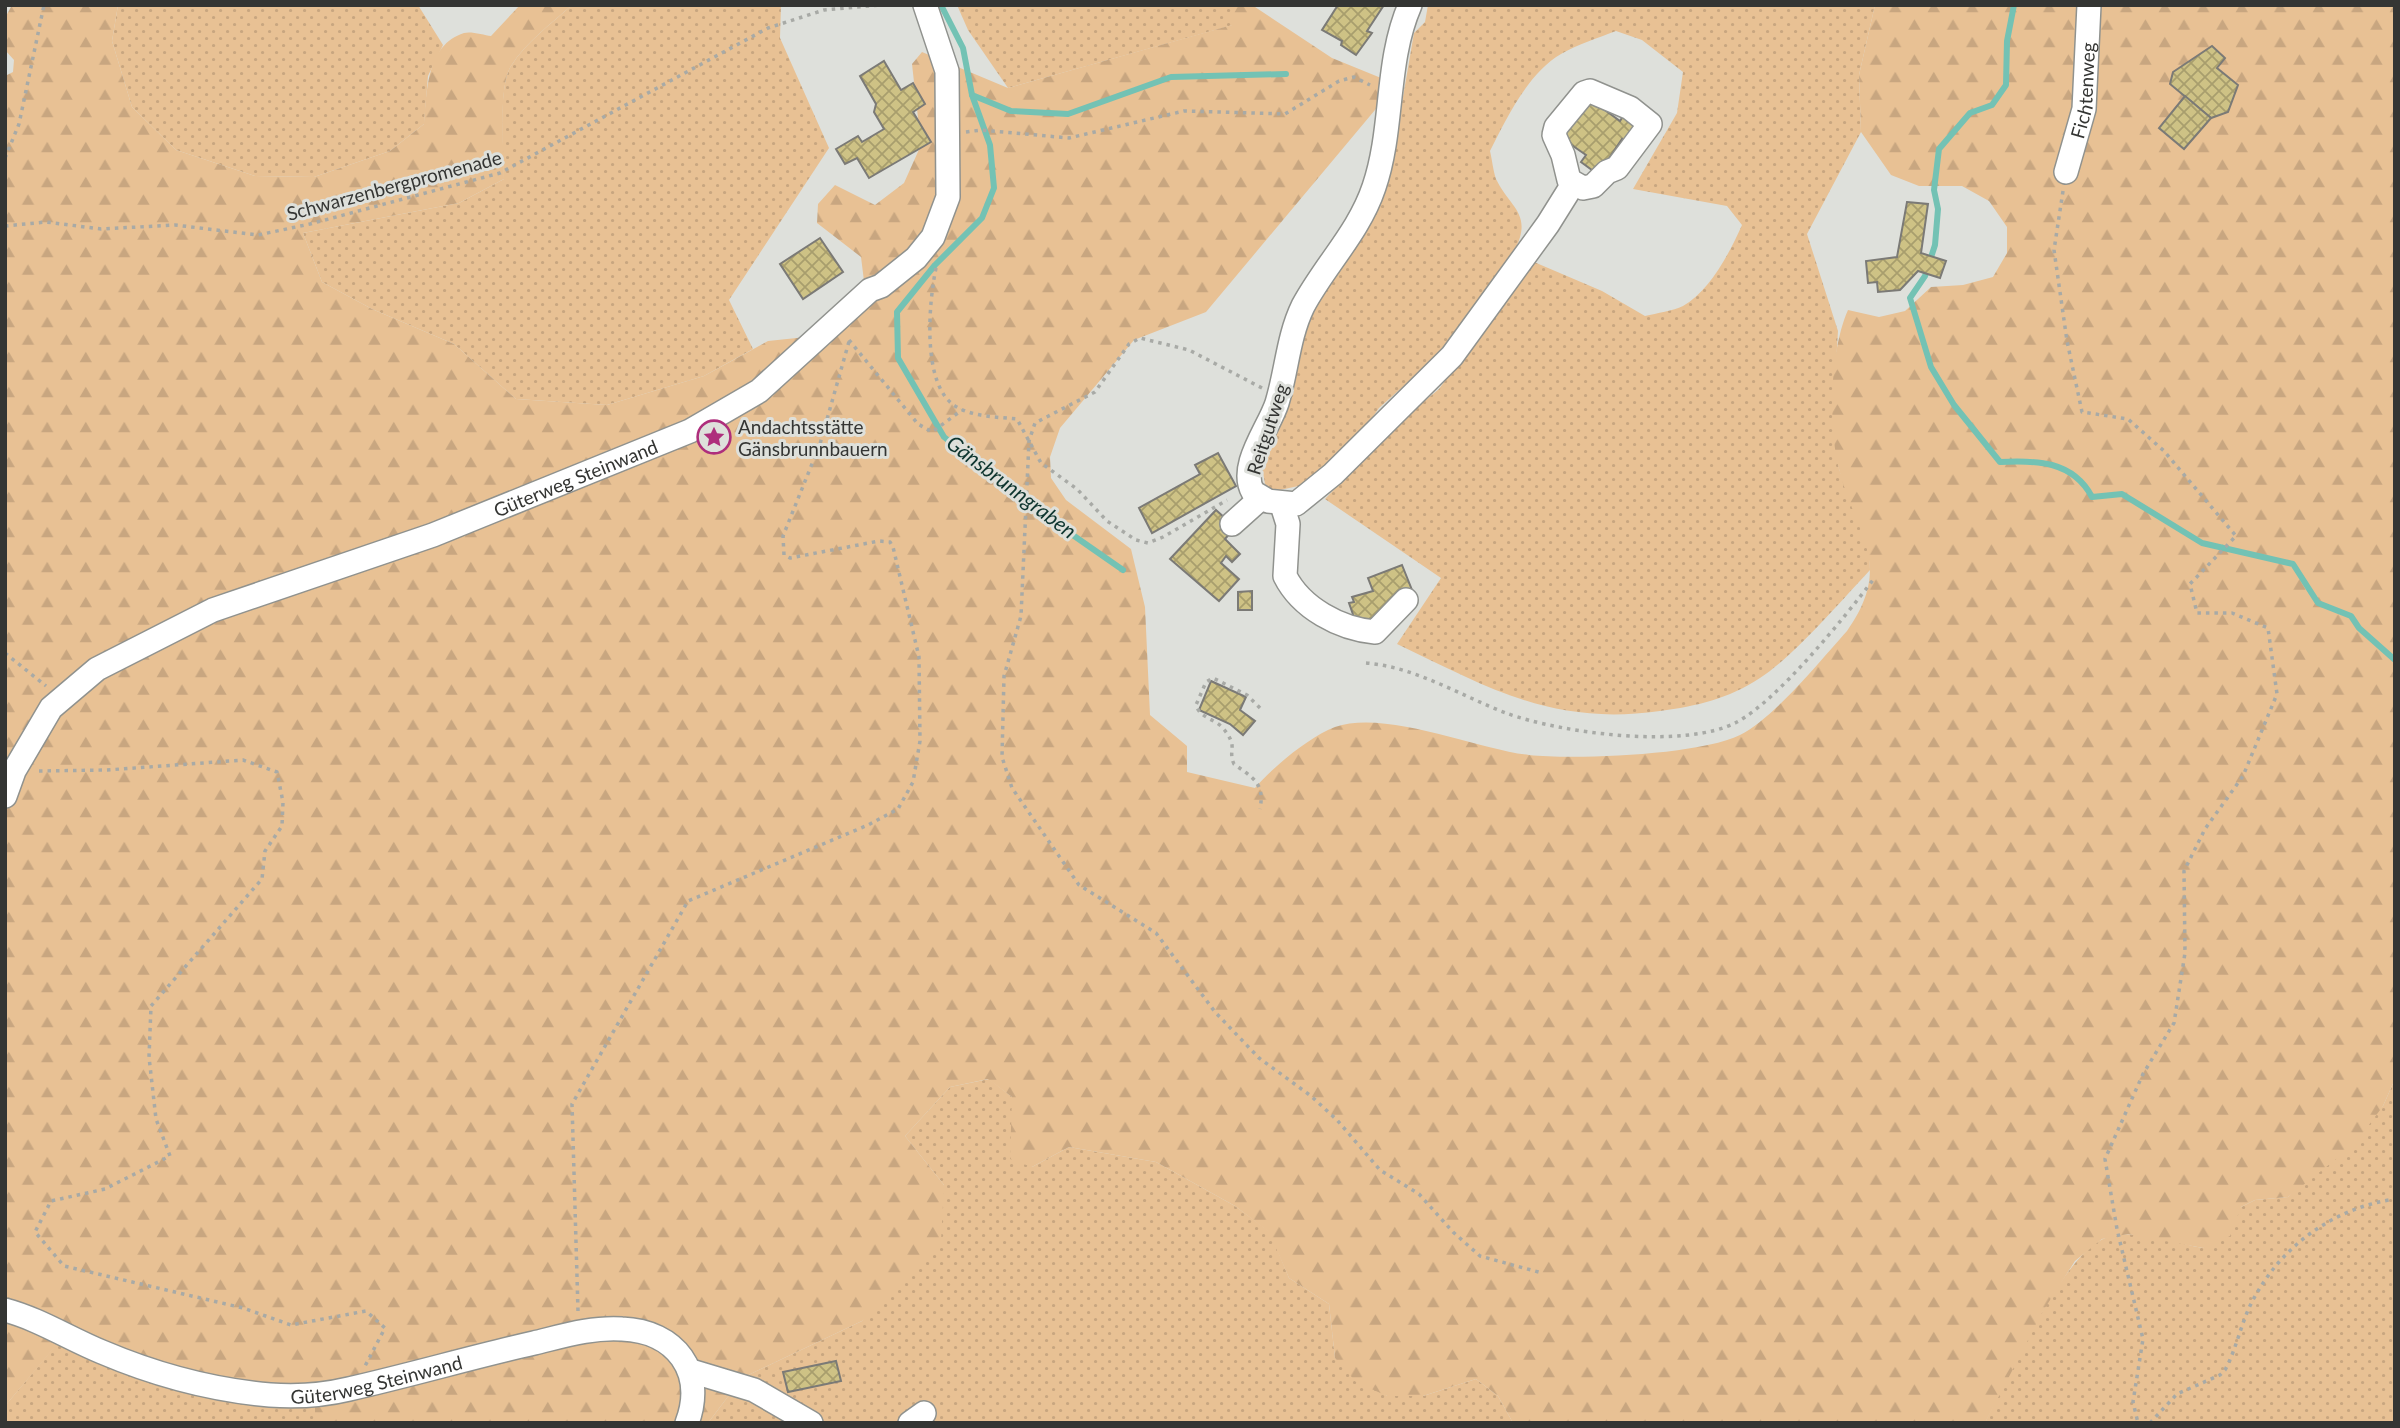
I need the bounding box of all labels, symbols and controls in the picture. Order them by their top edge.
street label: Fichtenweg [2065,41,2099,141]
street label: Schwarzenbergpromenade [284,145,504,225]
street label: Reitgutweg [1241,380,1293,478]
place label: Andachtsstätte Gänsbrunnbauern [738,415,888,460]
place icon: Andachtsstätte Gänsbrunnbauern [695,418,733,456]
water label: Gänsbrunngraben [942,429,1082,543]
street label: Güterweg Steinwand [490,434,661,521]
street label: Güterweg Steinwand [290,1350,464,1407]

